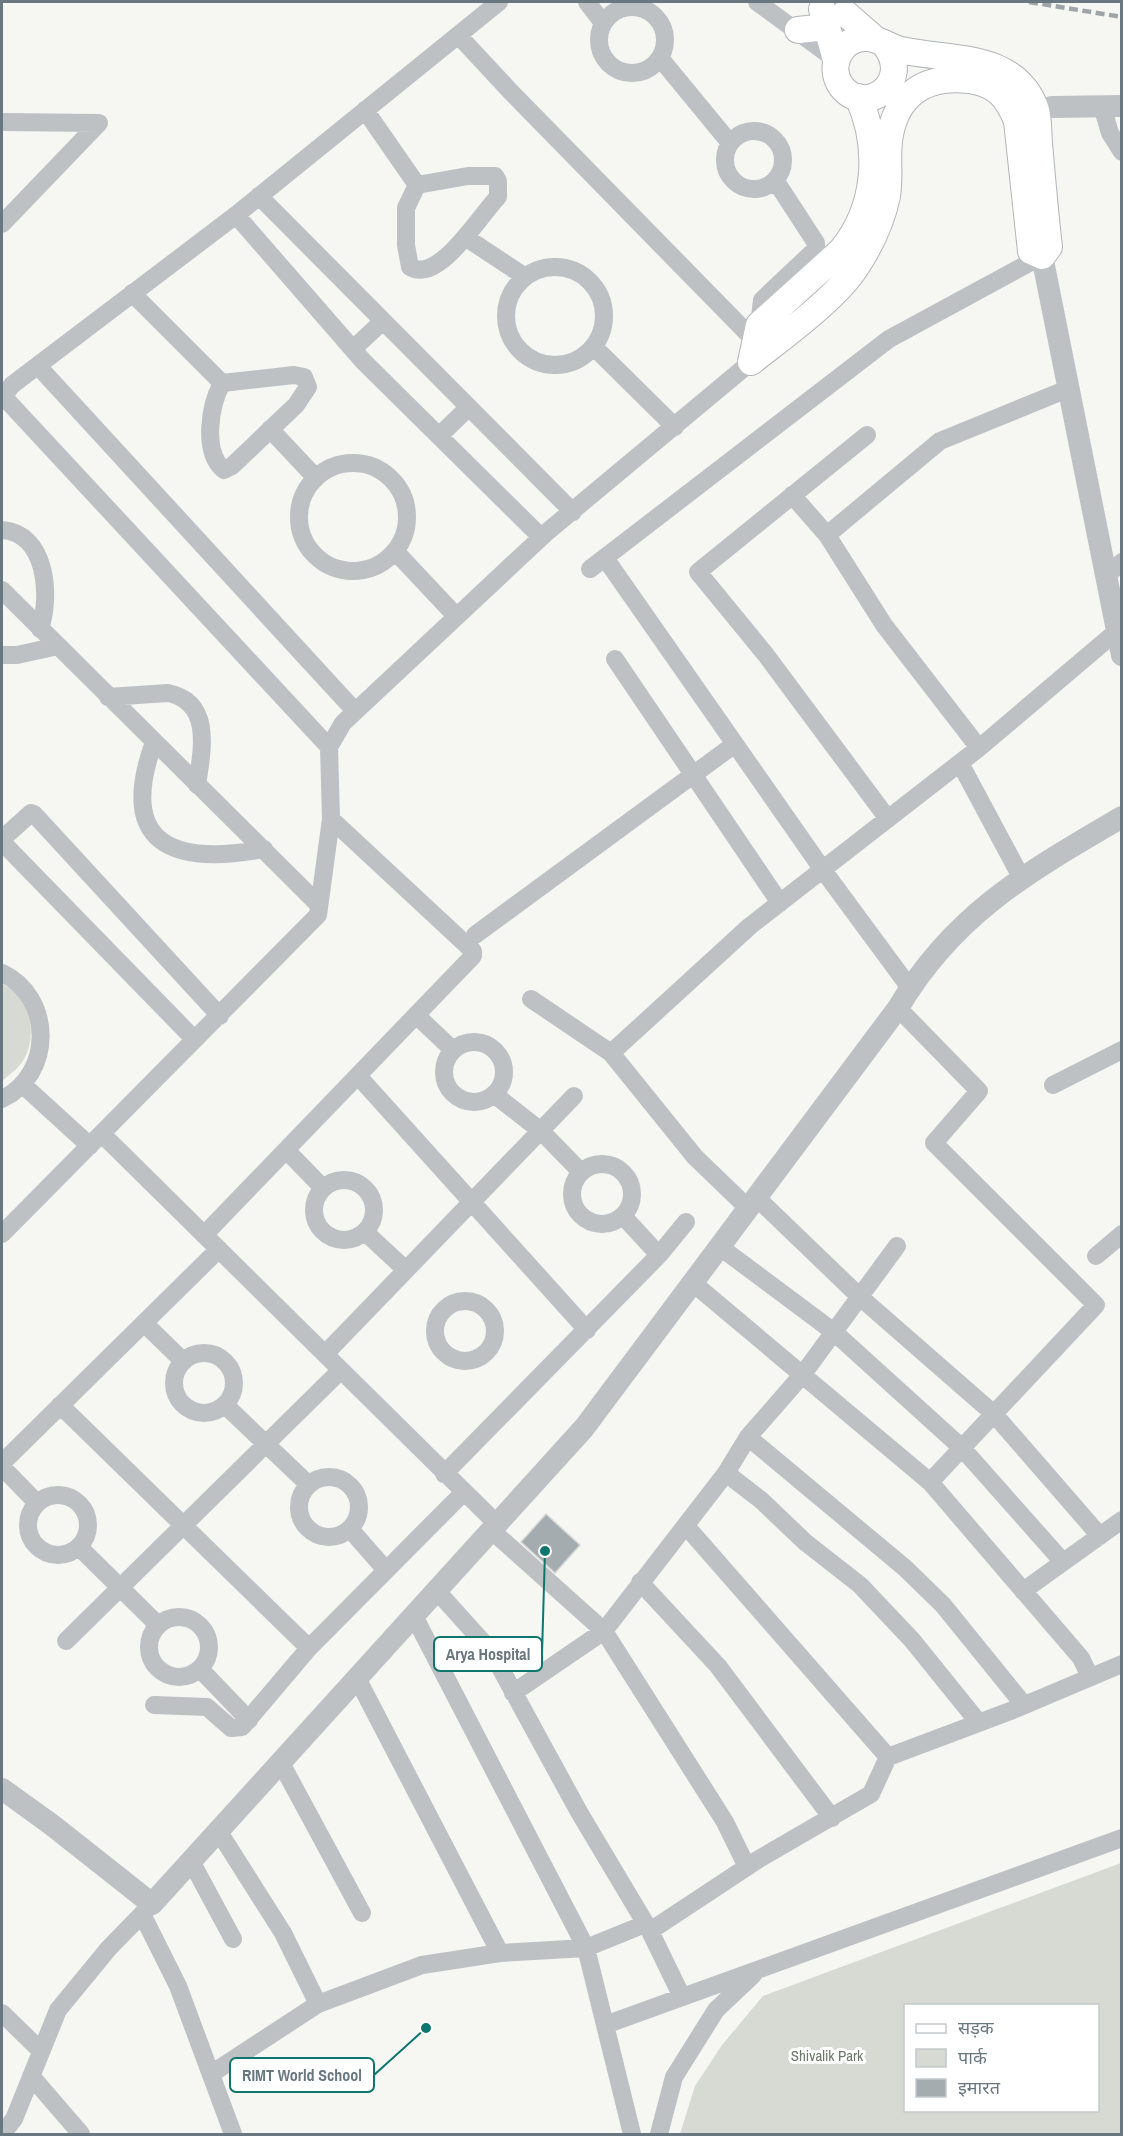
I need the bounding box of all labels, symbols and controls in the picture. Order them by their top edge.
callout: Arya Hospital [434,1637,542,1671]
text: Arya Hospital [446,1643,530,1665]
legend [904,2004,1099,2112]
text: सड़क [958,2015,995,2040]
park label: Shivalik Park [791,2045,864,2066]
text: पार्क [958,2045,988,2070]
callout: RIMT World School [230,2058,374,2092]
text: RIMT World School [242,2064,362,2086]
text: इमारत [958,2075,1001,2100]

